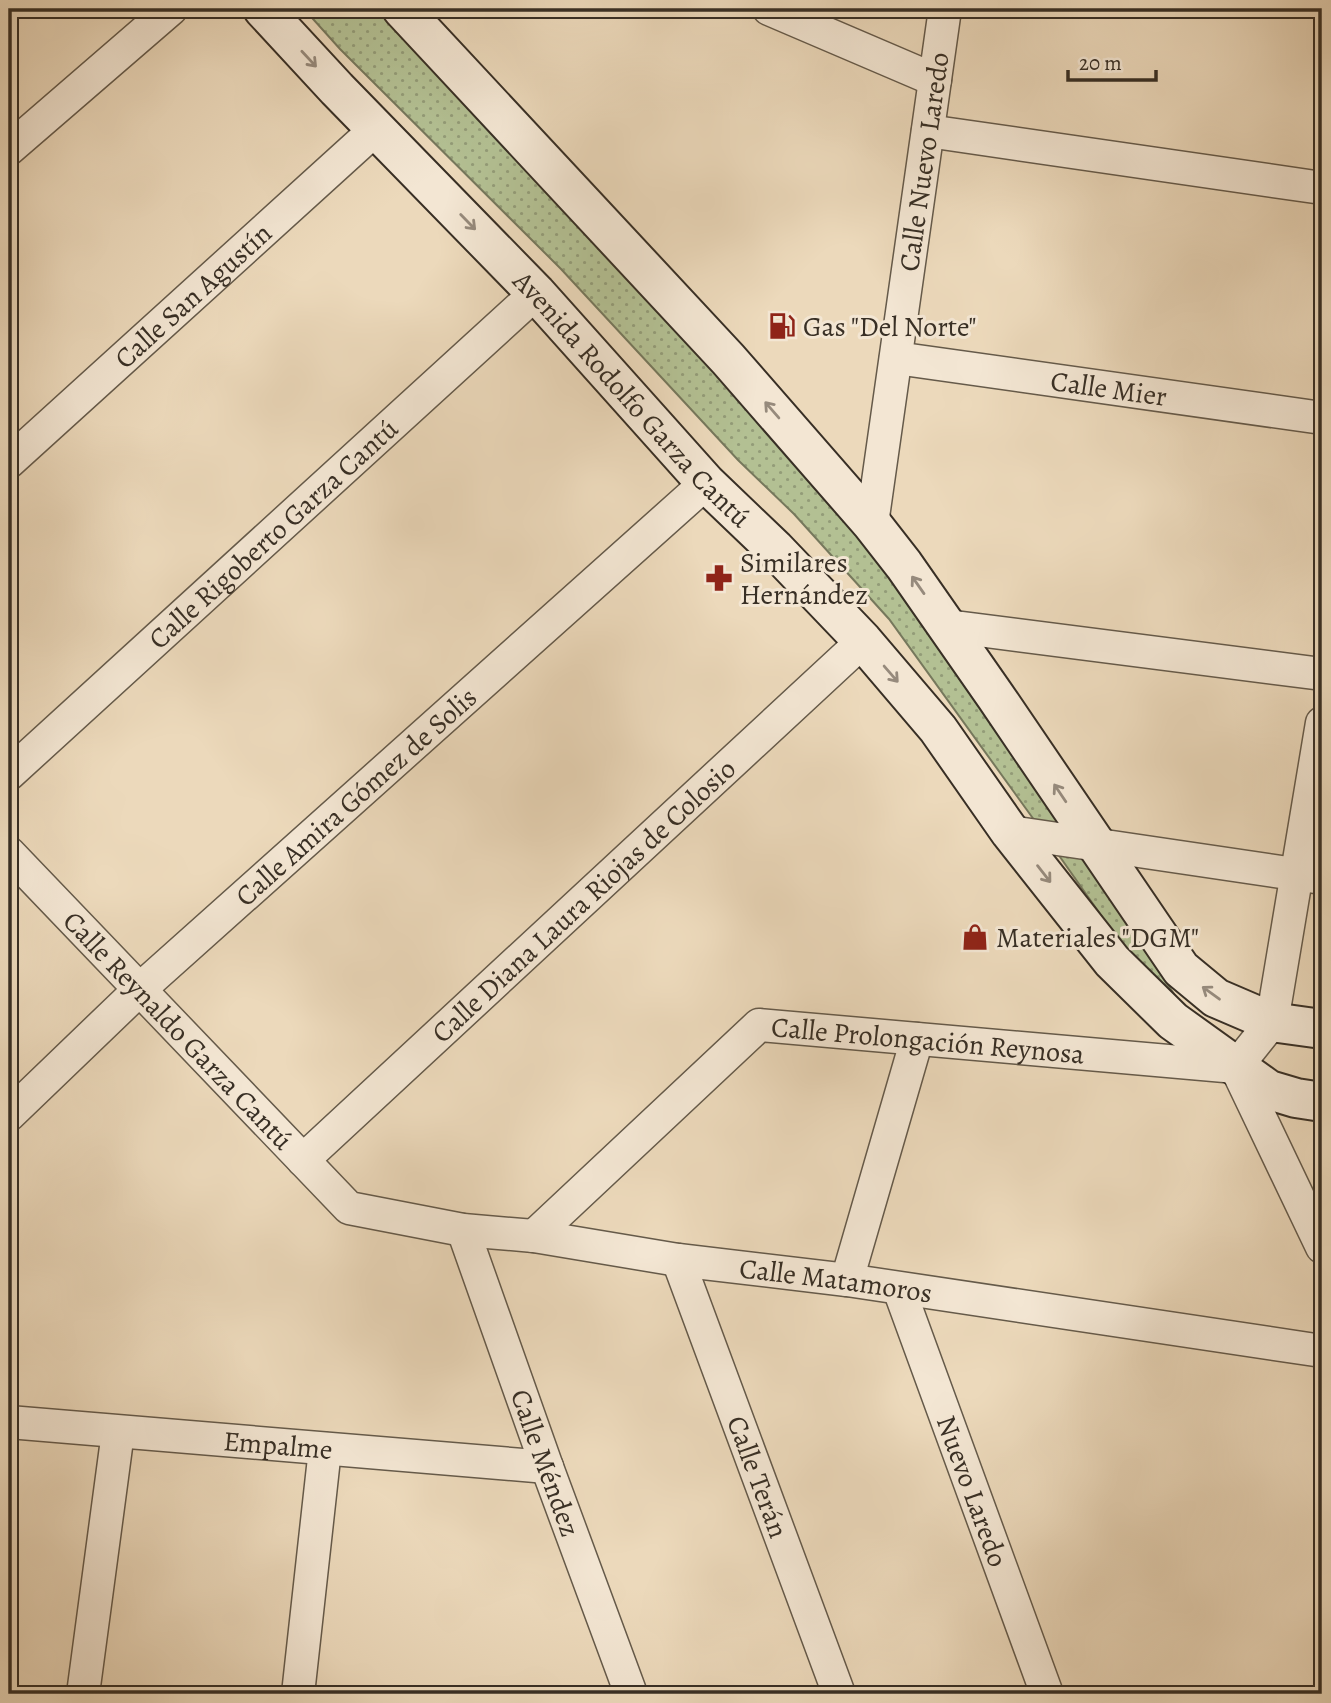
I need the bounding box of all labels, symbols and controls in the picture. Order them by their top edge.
scale bar [1068,38,1156,82]
text: 20 m [1079,49,1122,77]
one-way arrow [301,50,318,67]
street label: Calle Nuevo Laredo [890,50,959,274]
one-way arrow [459,213,476,230]
street label: Calle San Agustín [107,215,280,377]
street label: Avenida Rodolfo Garza Cantú [504,262,759,537]
place label: Gas "Del Norte" [803,308,977,346]
fuel station icon: Gas "Del Norte" [767,311,797,341]
street label: Calle Mier [1048,362,1170,416]
one-way arrow [764,402,780,420]
street label: Calle Rigoberto Garza Cantú [140,410,407,658]
place label: Similares Hernández [740,544,868,614]
pharmacy icon: Similares Hernández [704,563,734,593]
one-way arrow [911,576,925,595]
one-way arrow [883,665,899,683]
street label: Calle Amira Gómez de Solis [227,679,485,915]
street label: Calle Diana Laura Riojas de Colosio [424,750,744,1052]
one-way arrow [1053,783,1067,803]
one-way arrow [1036,865,1051,883]
street label: Calle Reynaldo Garza Cantú [54,903,302,1159]
place label: Materiales "DGM" [996,919,1199,957]
shop icon: Materiales "DGM" [960,922,990,952]
one-way arrow [1202,986,1221,1000]
street label: Calle Prolongación Reynosa [770,1008,1086,1074]
street label: Calle Matamoros [737,1249,935,1312]
street label: Calle Méndez [501,1384,589,1542]
street label: Nuevo Laredo [927,1410,1017,1572]
street label: Calle Terán [717,1411,797,1543]
street label: Empalme [222,1422,334,1469]

